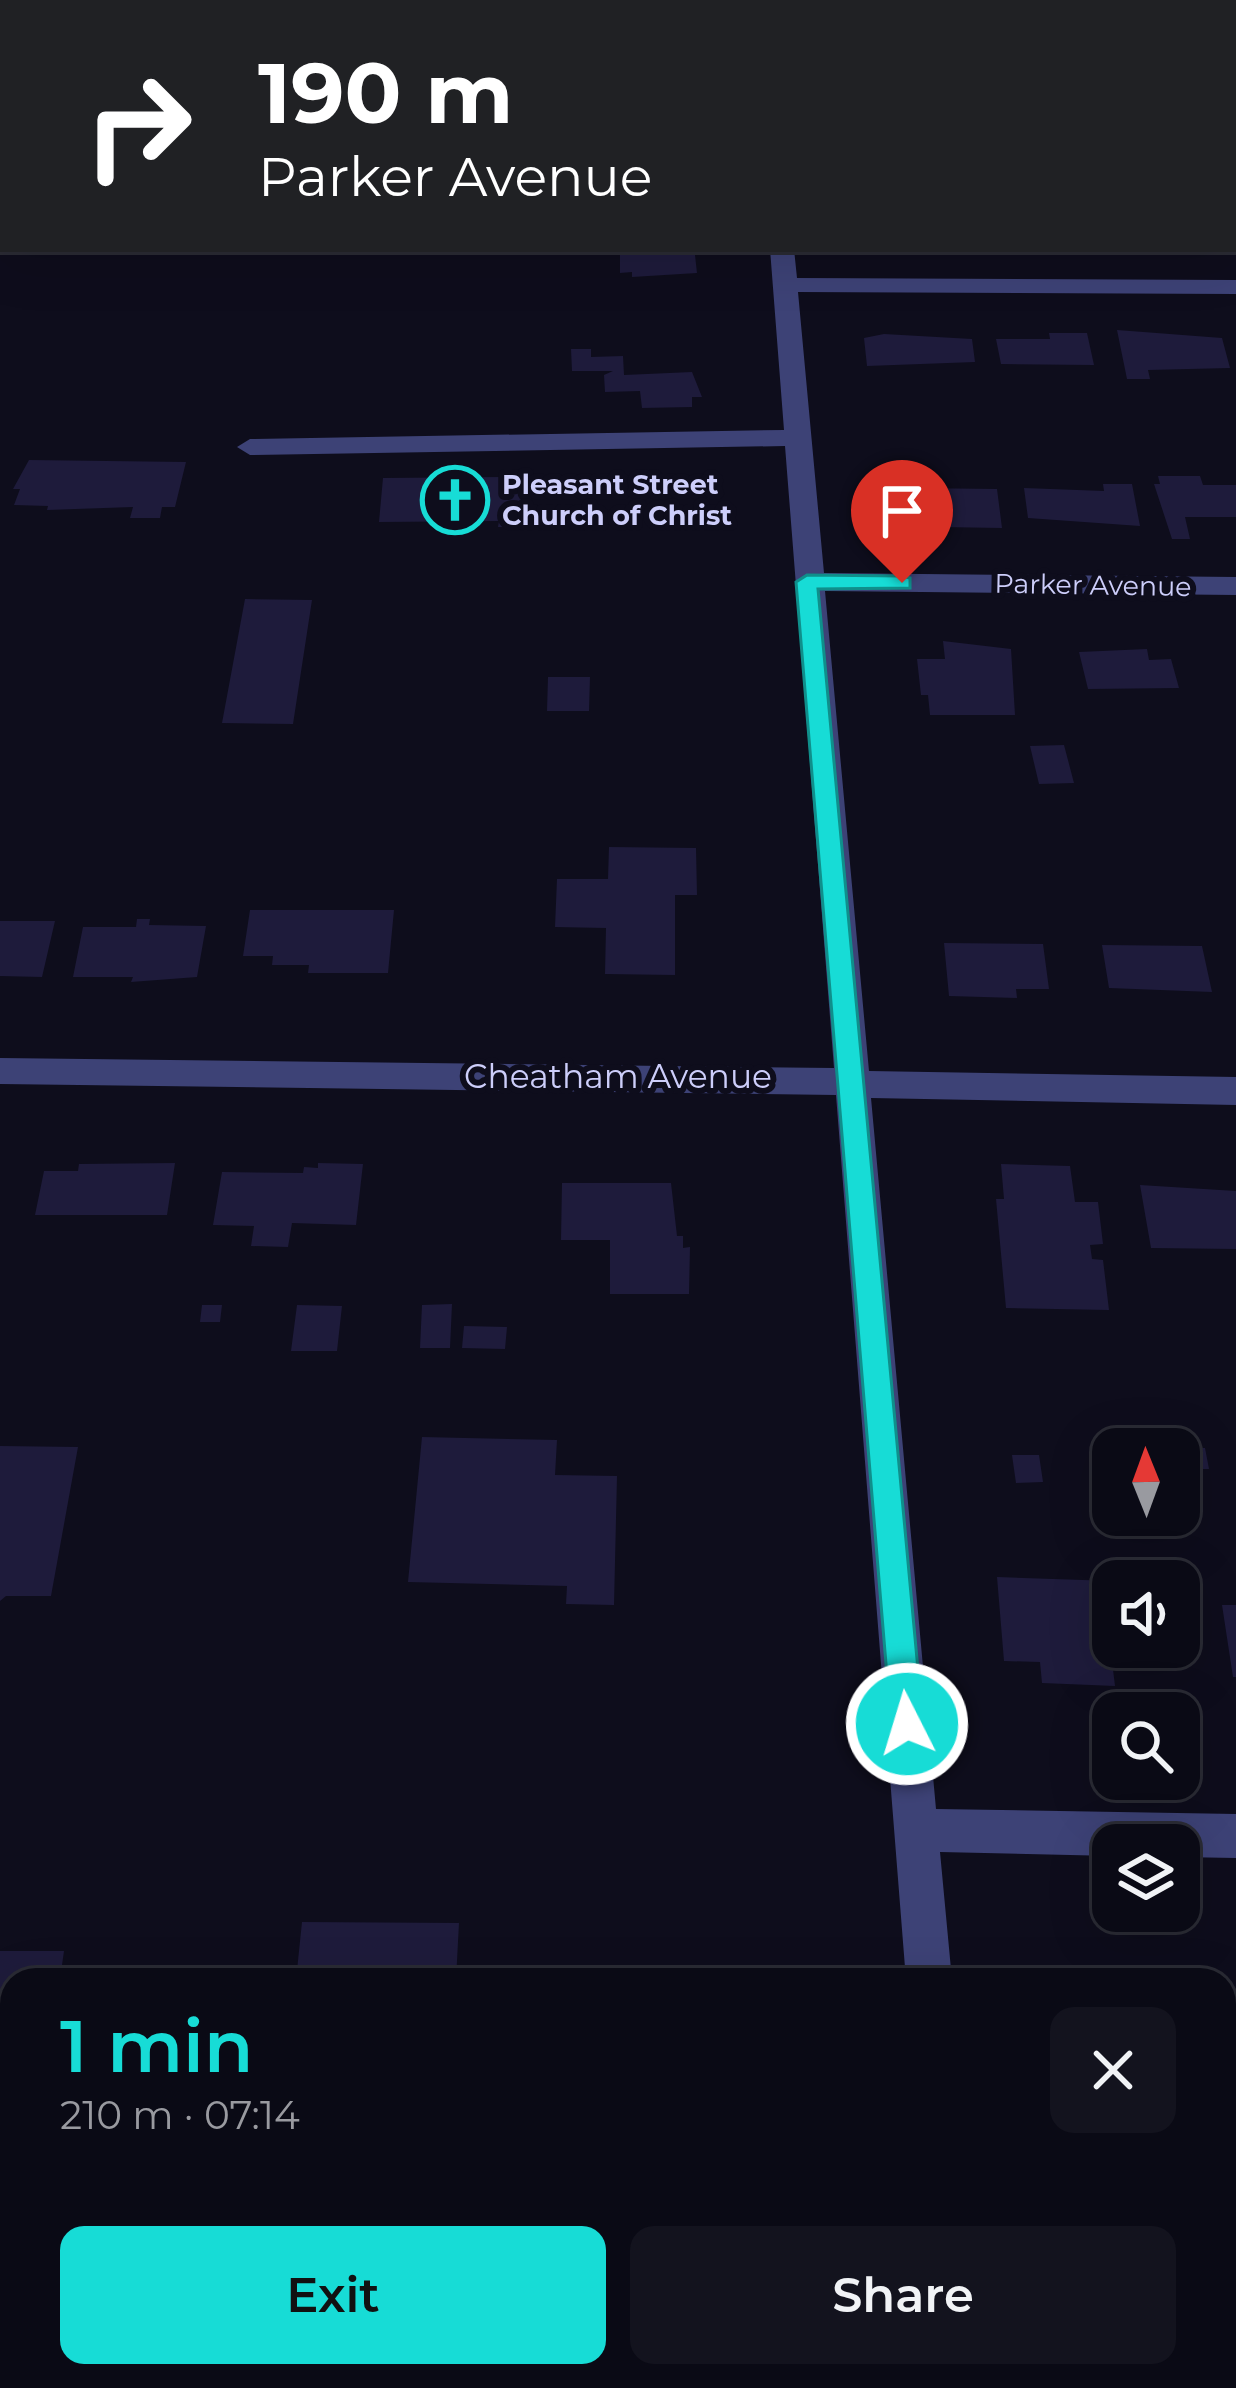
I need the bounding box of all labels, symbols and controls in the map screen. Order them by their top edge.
text: 190 m [258,42,513,144]
icon: right [60,48,216,204]
text: Parker Avenue [258,144,652,210]
pin [851,460,953,583]
church icon: Pleasant Street Church of Christ [420,465,490,535]
place label: Pleasant Street Church of Christ [502,468,732,532]
icon: arrive [869,478,935,544]
street label: Parker Avenue [994,567,1192,603]
street label: Cheatham Avenue [464,1056,772,1096]
north arrow [1092,1428,1200,1536]
map controls [1092,1428,1200,1932]
button: sound [1092,1560,1200,1668]
position arrow [844,1661,970,1787]
button: search [1092,1692,1200,1800]
button: layers [1092,1824,1200,1932]
text: 1 min [60,2002,253,2090]
button: close [1050,2007,1176,2133]
text: 210 m · 07:14 [60,2091,300,2139]
button: Exit [60,2226,606,2364]
button: Share [630,2226,1176,2364]

